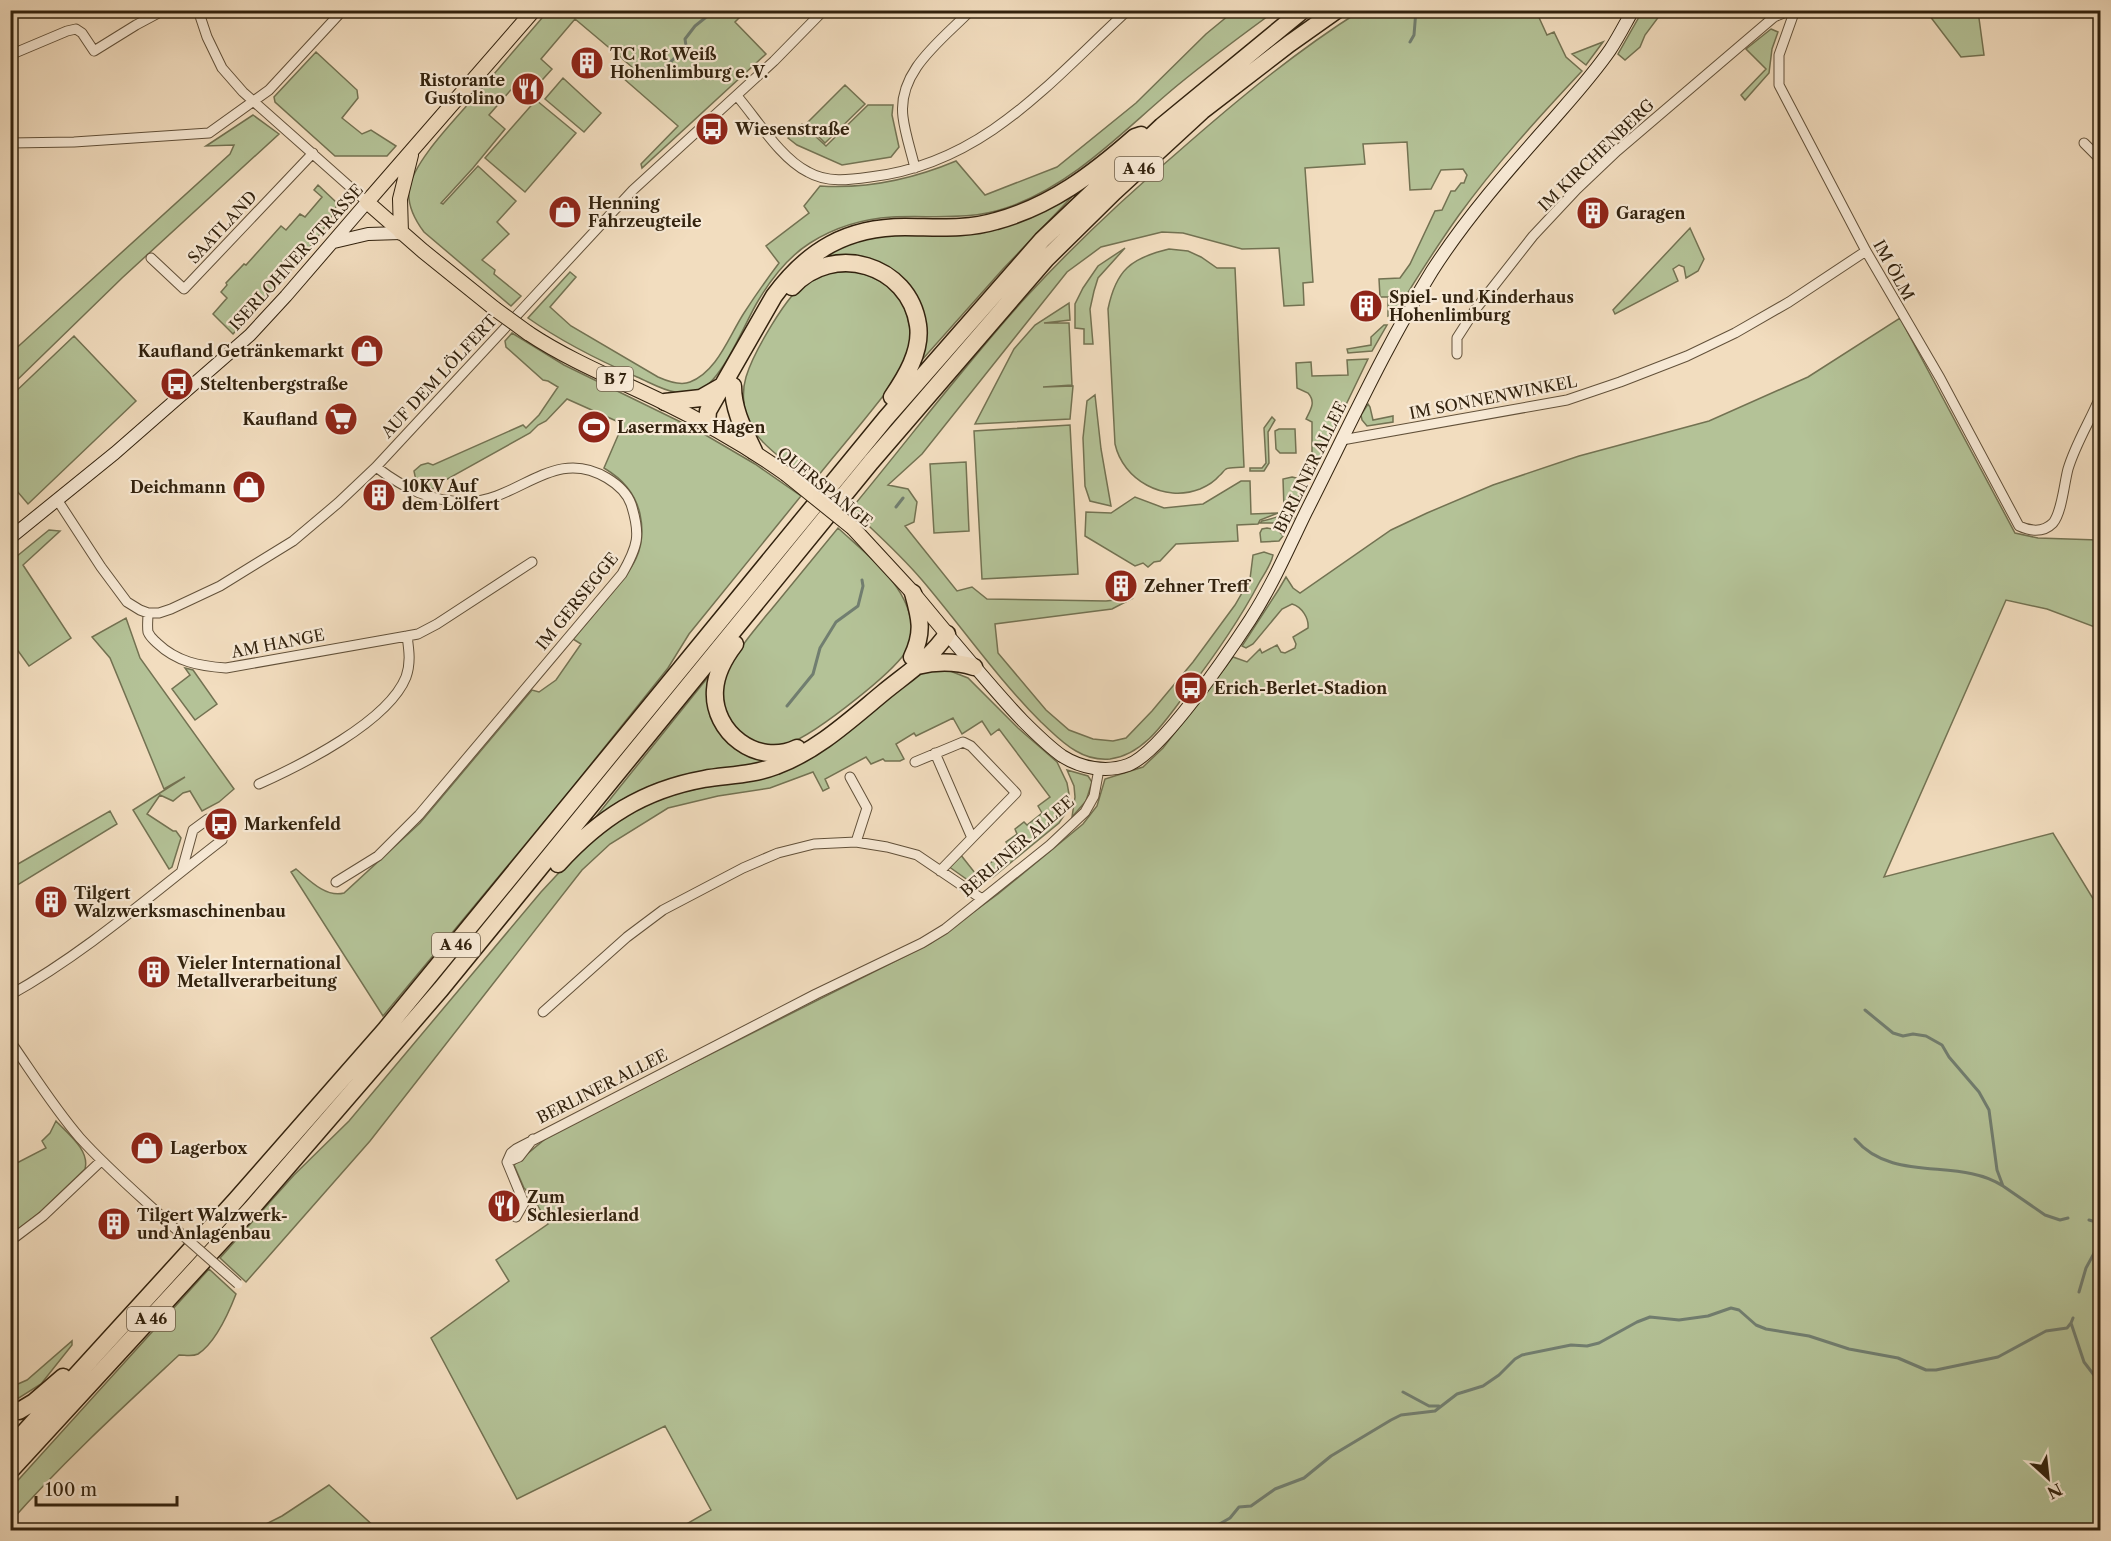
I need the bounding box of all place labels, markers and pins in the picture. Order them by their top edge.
place label: TC Rot Weiß Hohenlimburg e. V. [610,44,768,82]
building icon: TC Rot Weiß Hohenlimburg e. V. [569,45,605,81]
place label: Ristorante Gustolino [419,70,505,108]
restaurant icon: Ristorante Gustolino [510,71,546,107]
bus stop icon: Wiesenstraße [694,111,730,147]
place label: Wiesenstraße [734,119,850,139]
place label: Henning Fahrzeugteile [588,193,702,231]
shop icon: Henning Fahrzeugteile [547,194,583,230]
building icon: Garagen [1575,195,1611,231]
place label: Garagen [1616,203,1685,223]
place label: Spiel- und Kinderhaus Hohenlimburg [1389,287,1574,325]
building icon: Spiel- und Kinderhaus Hohenlimburg [1348,288,1384,324]
shop icon: Kaufland Getränkemarkt [349,333,385,369]
place label: Kaufland Getränkemarkt [138,341,345,361]
bus stop icon: Steltenbergstraße [159,366,195,402]
place label: Steltenbergstraße [200,374,348,394]
supermarket icon: Kaufland [323,401,359,437]
place label: Kaufland [243,409,318,429]
sports icon: Lasermaxx Hagen [576,409,612,445]
place label: Lasermaxx Hagen [617,417,765,437]
shop icon: Deichmann [231,469,267,505]
place label: 10KV Auf dem Lölfert [402,476,500,514]
place label: Deichmann [130,477,226,497]
building icon: 10KV Auf dem Lölfert [361,477,397,513]
building icon: Zehner Treff [1103,568,1139,604]
place label: Zehner Treff [1144,576,1252,596]
bus stop icon: Erich-Berlet-Stadion [1173,670,1209,706]
place label: Erich-Berlet-Stadion [1214,678,1387,698]
bus stop icon: Markenfeld [203,806,239,842]
place label: Markenfeld [244,814,341,834]
place label: Tilgert Walzwerksmaschinenbau [73,883,286,921]
building icon: Tilgert Walzwerksmaschinenbau [33,884,69,920]
place label: Vieler International Metallverarbeitung [176,953,342,991]
building icon: Vieler International Metallverarbeitung [136,954,172,990]
shop icon: Lagerbox [129,1130,165,1166]
place label: Lagerbox [170,1138,248,1158]
place label: Zum Schlesierland [527,1187,640,1225]
restaurant icon: Zum Schlesierland [486,1188,522,1224]
place label: Tilgert Walzwerk- und Anlagenbau [137,1205,288,1243]
building icon: Tilgert Walzwerk- und Anlagenbau [96,1206,132,1242]

